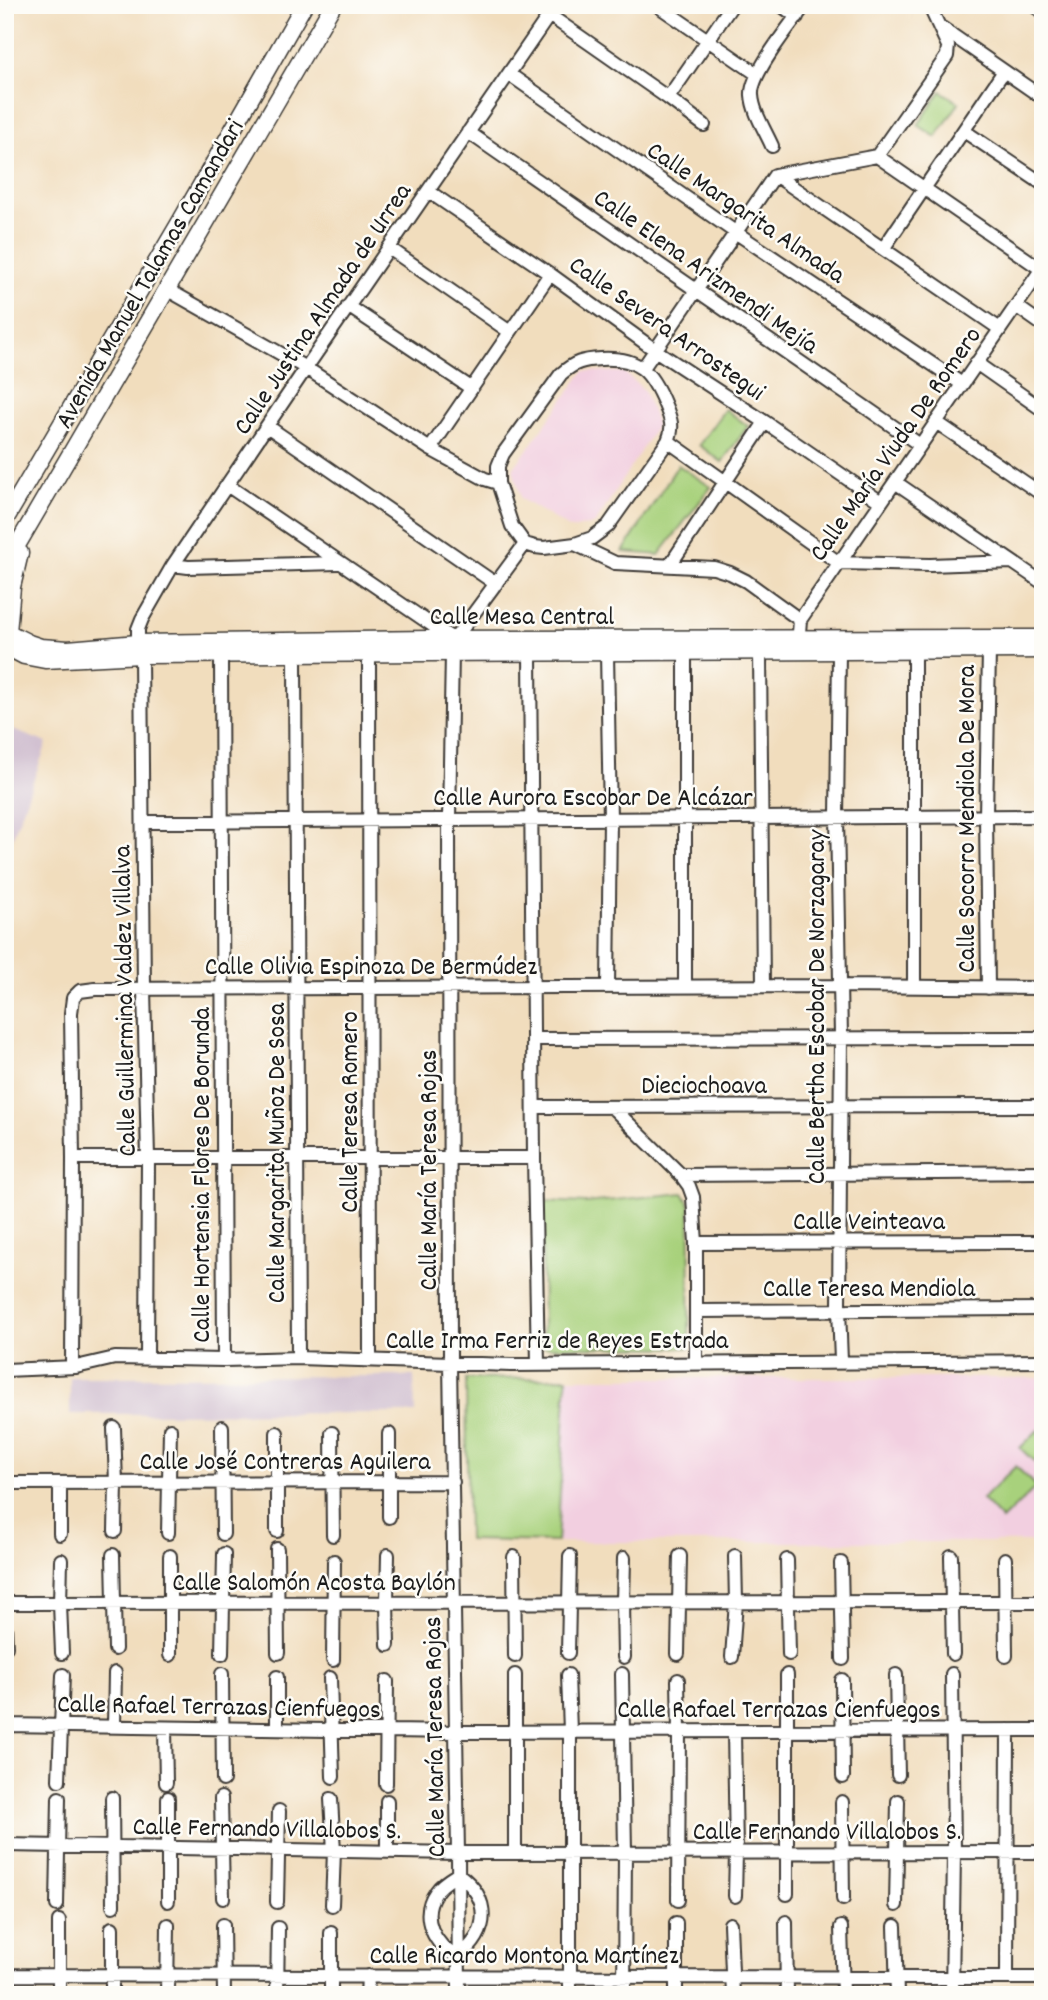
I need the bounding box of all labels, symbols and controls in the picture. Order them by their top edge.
street label: Avenida Manuel Talamas Camandari [47,113,255,436]
street label: Calle Margarita Almada [638,134,852,295]
street label: Calle Justina Almada de Urrea [226,176,423,443]
street label: Calle Elena Arizmendi Mejía [585,181,826,365]
street label: Calle Severa Arrostegui [560,248,772,412]
street label: Calle María Viuda De Romero [802,320,992,570]
street label: Calle Mesa Central [430,600,614,637]
street label: Calle Socorro Mendiola De Mora [950,664,987,973]
street label: Calle Aurora Escobar De Alcázar [433,781,753,818]
street label: Calle Bertha Escobar De Norzagaray [800,829,837,1184]
street label: Calle Guillermina Valdez Villalva [105,844,148,1157]
street label: Calle Olivia Espinoza De Bermúdez [205,950,537,987]
street label: Calle Margarita Muñoz De Sosa [260,1002,297,1303]
street label: Calle Hortensia Flores De Borunda [185,1006,222,1343]
street label: Calle Teresa Romero [333,1011,370,1213]
street label: Calle María Teresa Rojas [412,1049,449,1291]
street label: Dieciochoava [641,1069,768,1106]
street label: Calle Veinteava [793,1205,946,1242]
street label: Calle Teresa Mendiola [763,1272,976,1309]
street label: Calle Irma Ferriz de Reyes Estrada [386,1324,729,1361]
street label: Calle José Contreras Aguilera [140,1445,431,1482]
street label: Calle Salomón Acosta Baylón [172,1566,456,1603]
street label: Calle María Teresa Rojas [416,1616,457,1858]
street label: Calle Rafael Terrazas Cienfuegos [57,1687,381,1730]
street label: Calle Rafael Terrazas Cienfuegos [617,1693,941,1730]
street label: Calle Fernando Villalobos S. [132,1810,402,1851]
street label: Calle Fernando Villalobos S. [693,1815,961,1852]
street label: Calle Ricardo Montona Martínez [369,1939,679,1976]

